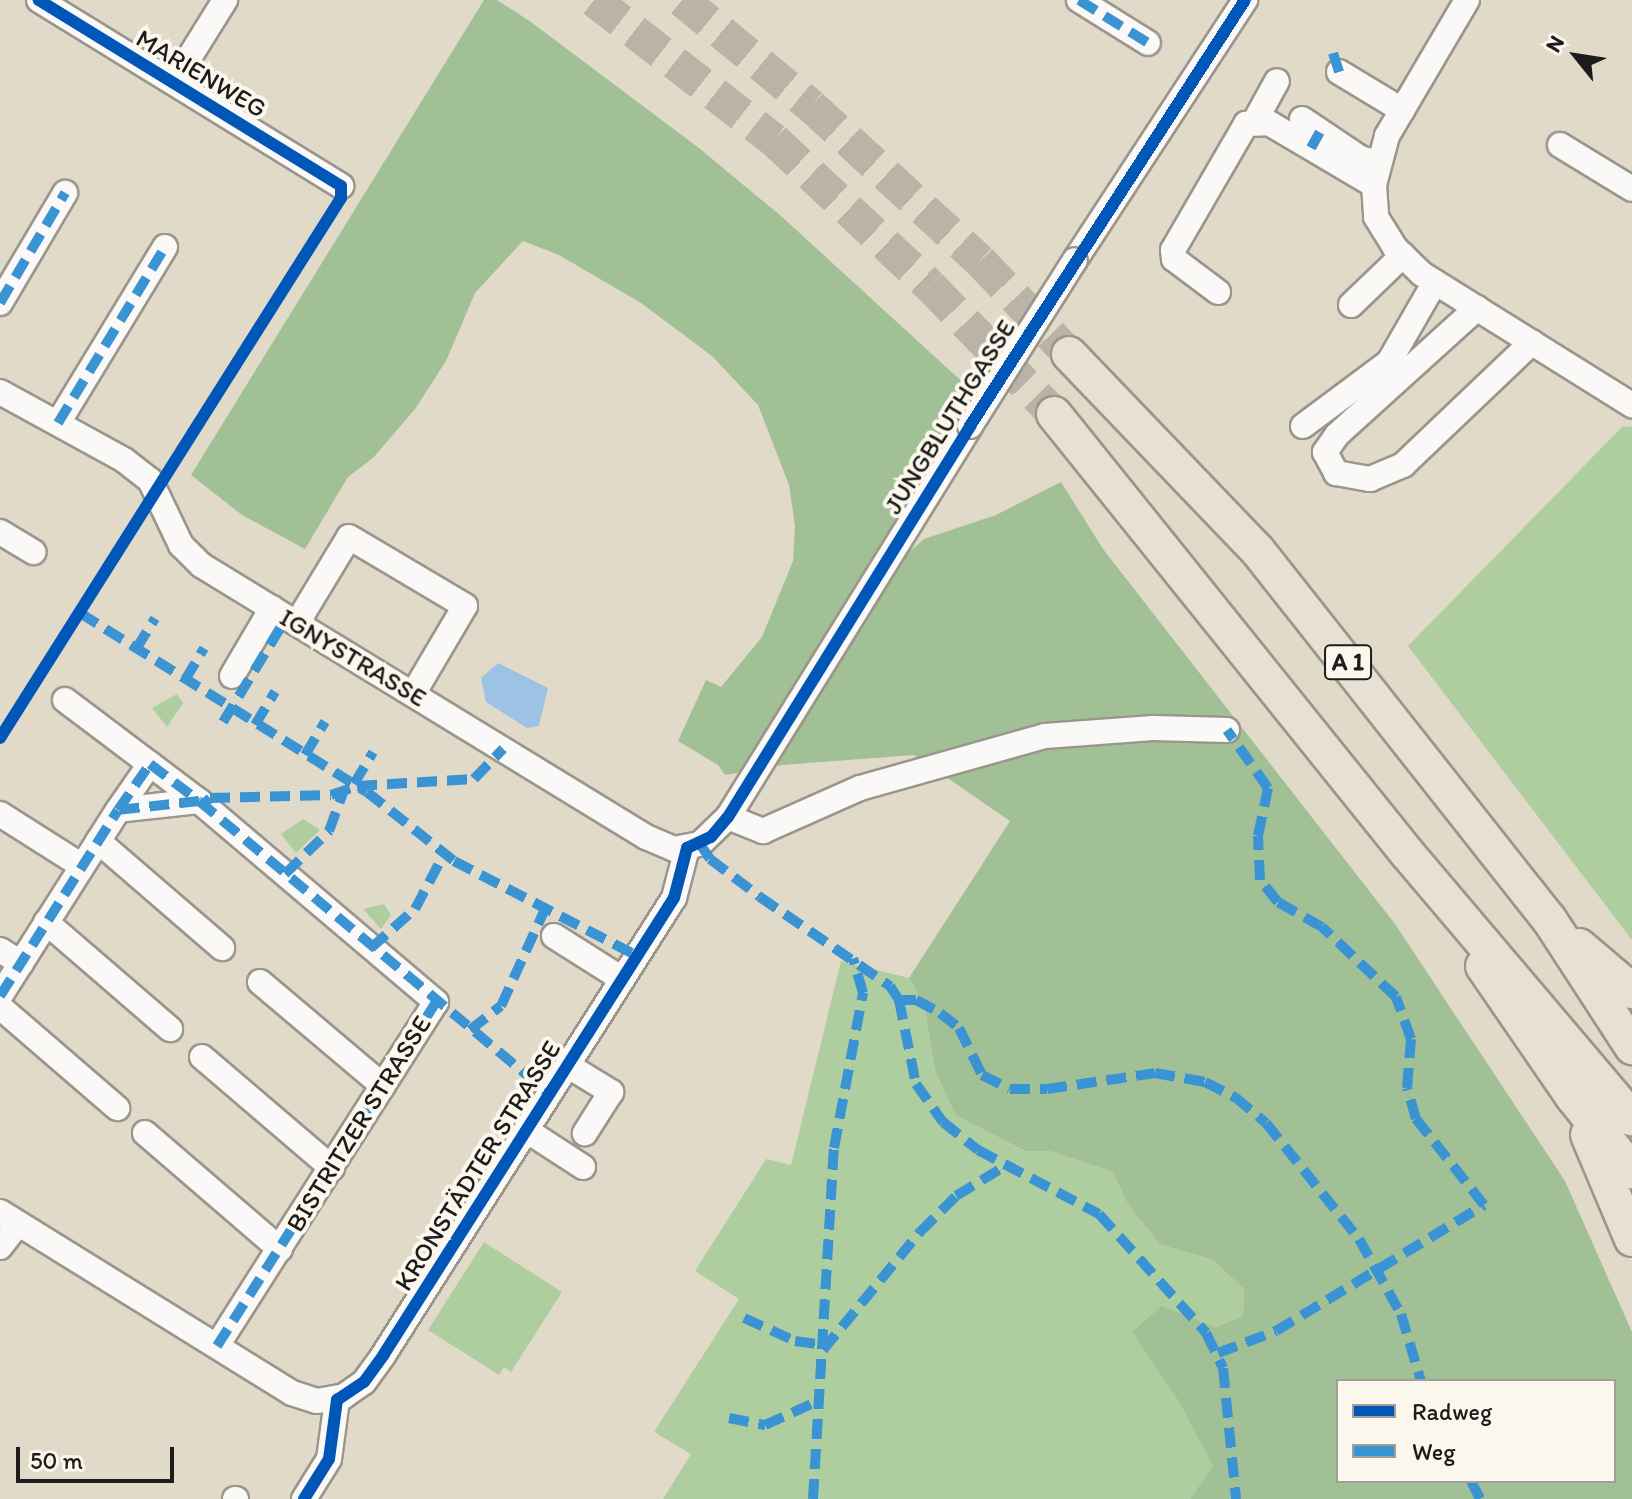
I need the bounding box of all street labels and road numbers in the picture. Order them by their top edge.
street label: MARIENWEG [130,23,272,125]
street label: JUNGBLUTHGASSE [878,314,1022,520]
street label: IGNYSTRASSE [274,602,432,714]
road number: A 1 [1324,642,1372,682]
street label: BISTRITZER STRASSE [280,1010,438,1238]
street label: KRONSTÄDTER STRASSE [388,1035,568,1297]

